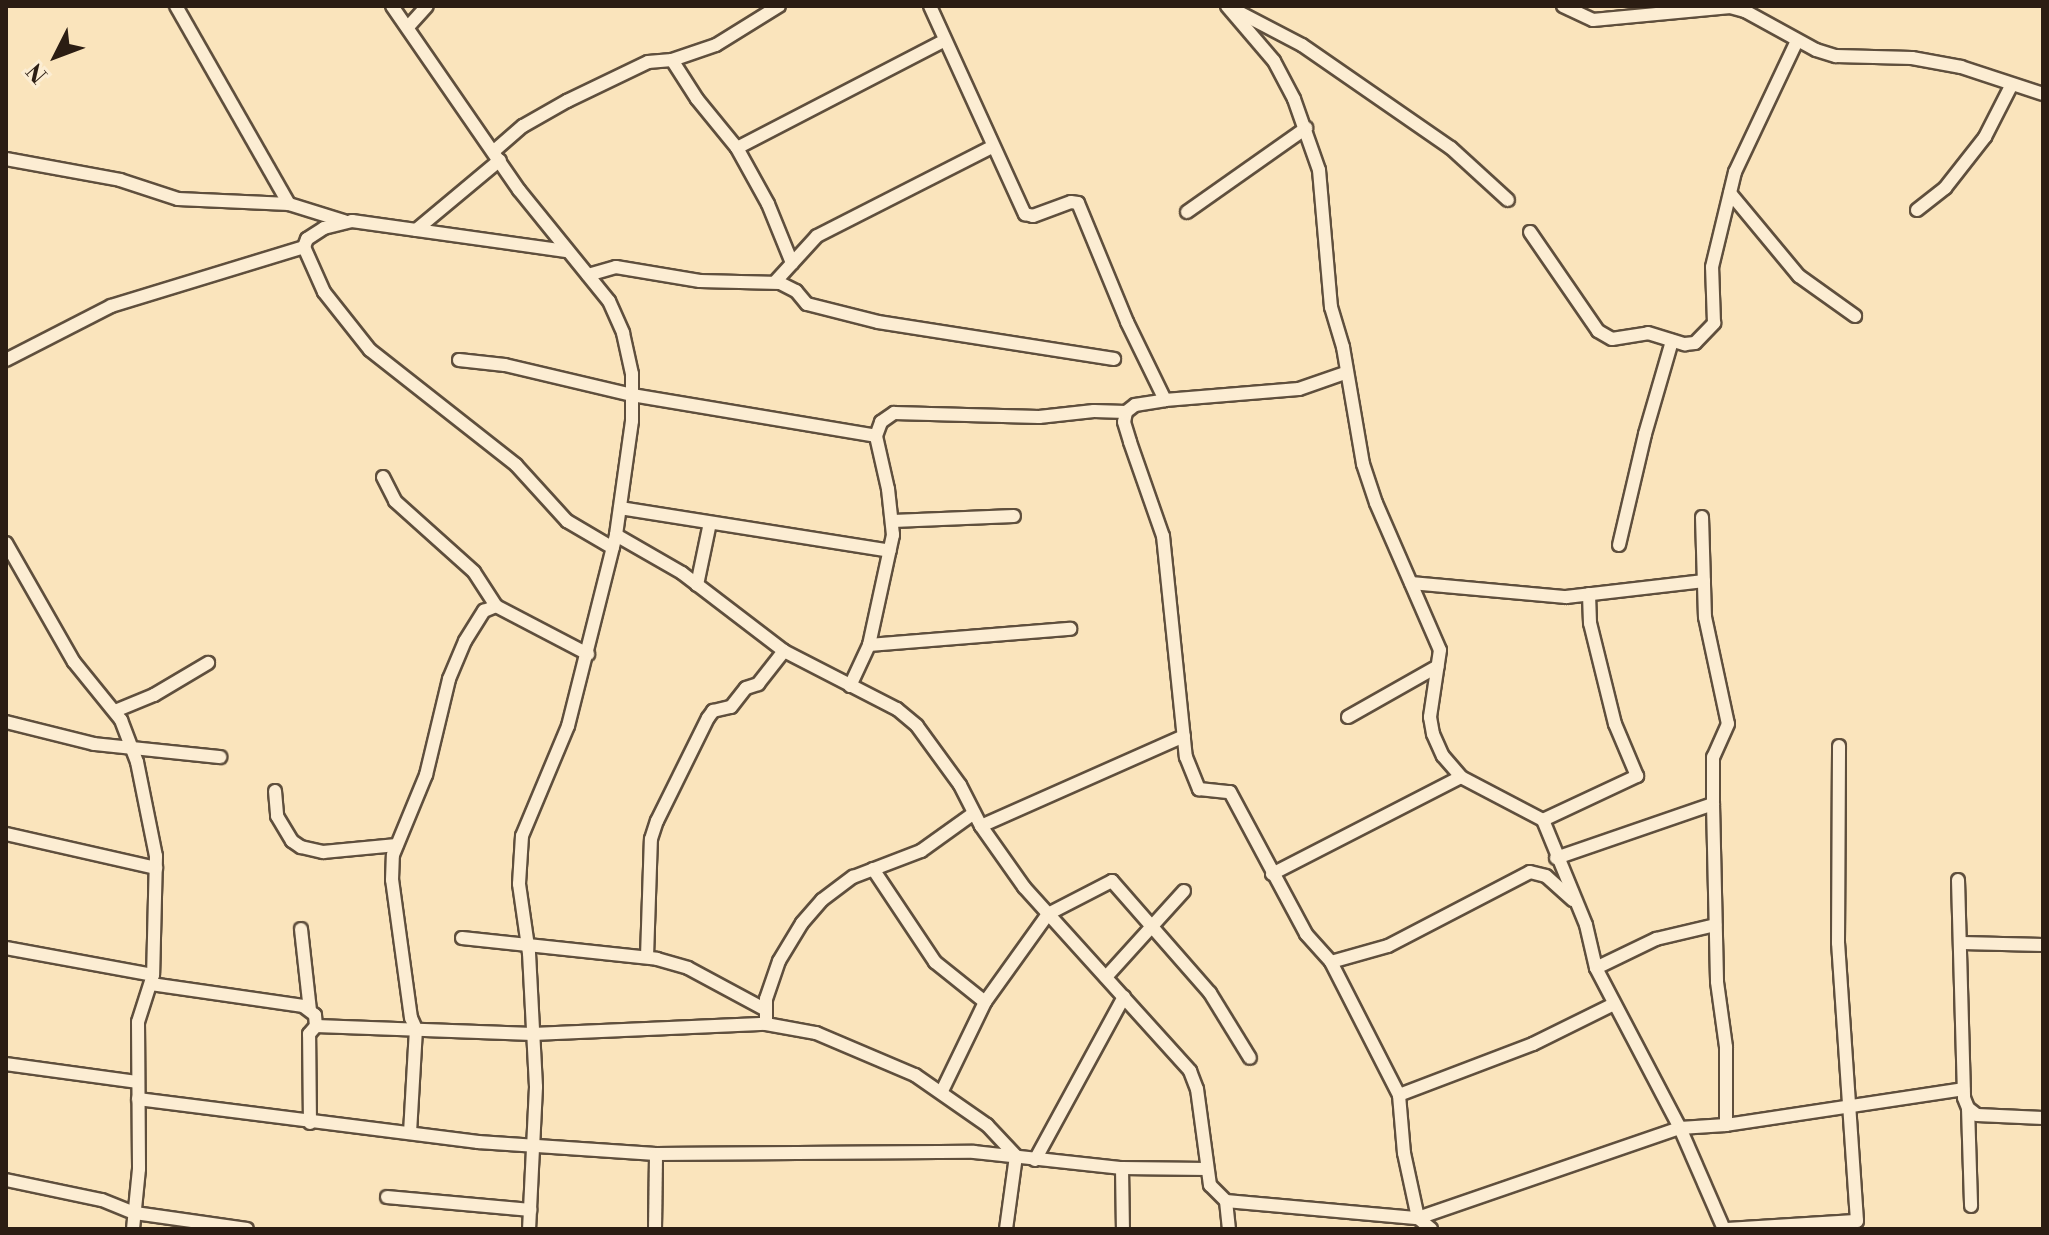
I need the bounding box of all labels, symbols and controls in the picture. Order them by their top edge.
north arrow [16,16,96,96]
text: N [22,57,54,88]

